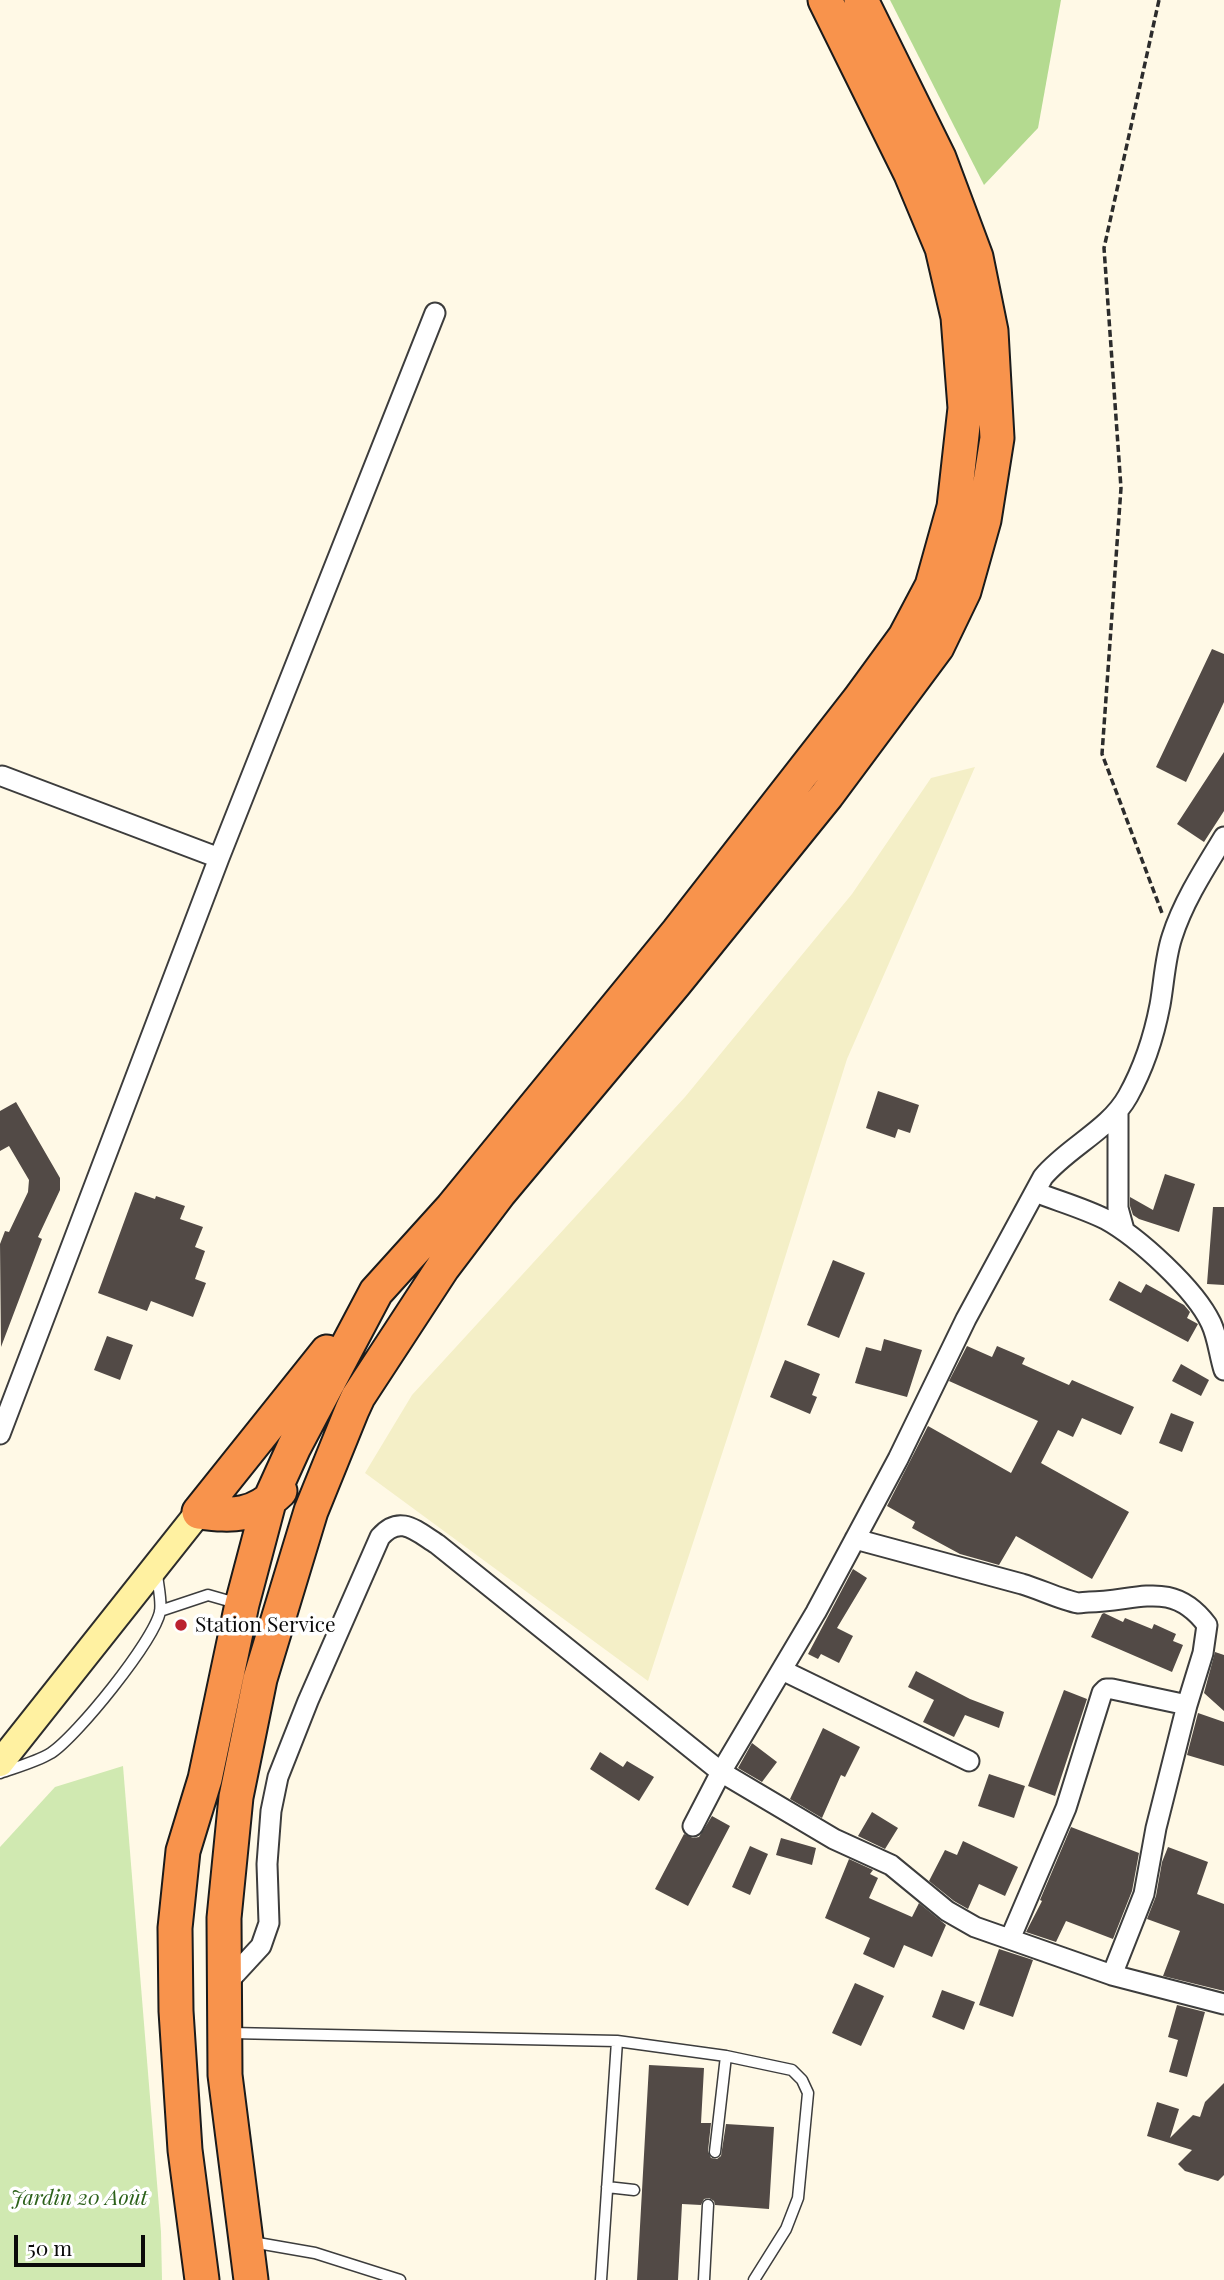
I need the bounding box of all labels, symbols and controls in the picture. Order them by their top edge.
place label: Station Service [195,1612,336,1638]
marker: Station Service [173,1617,189,1633]
park label: Jardin 20 Août [10,2185,148,2211]
scale bar [18,2220,149,2264]
text: 50 m [27,2233,72,2261]

